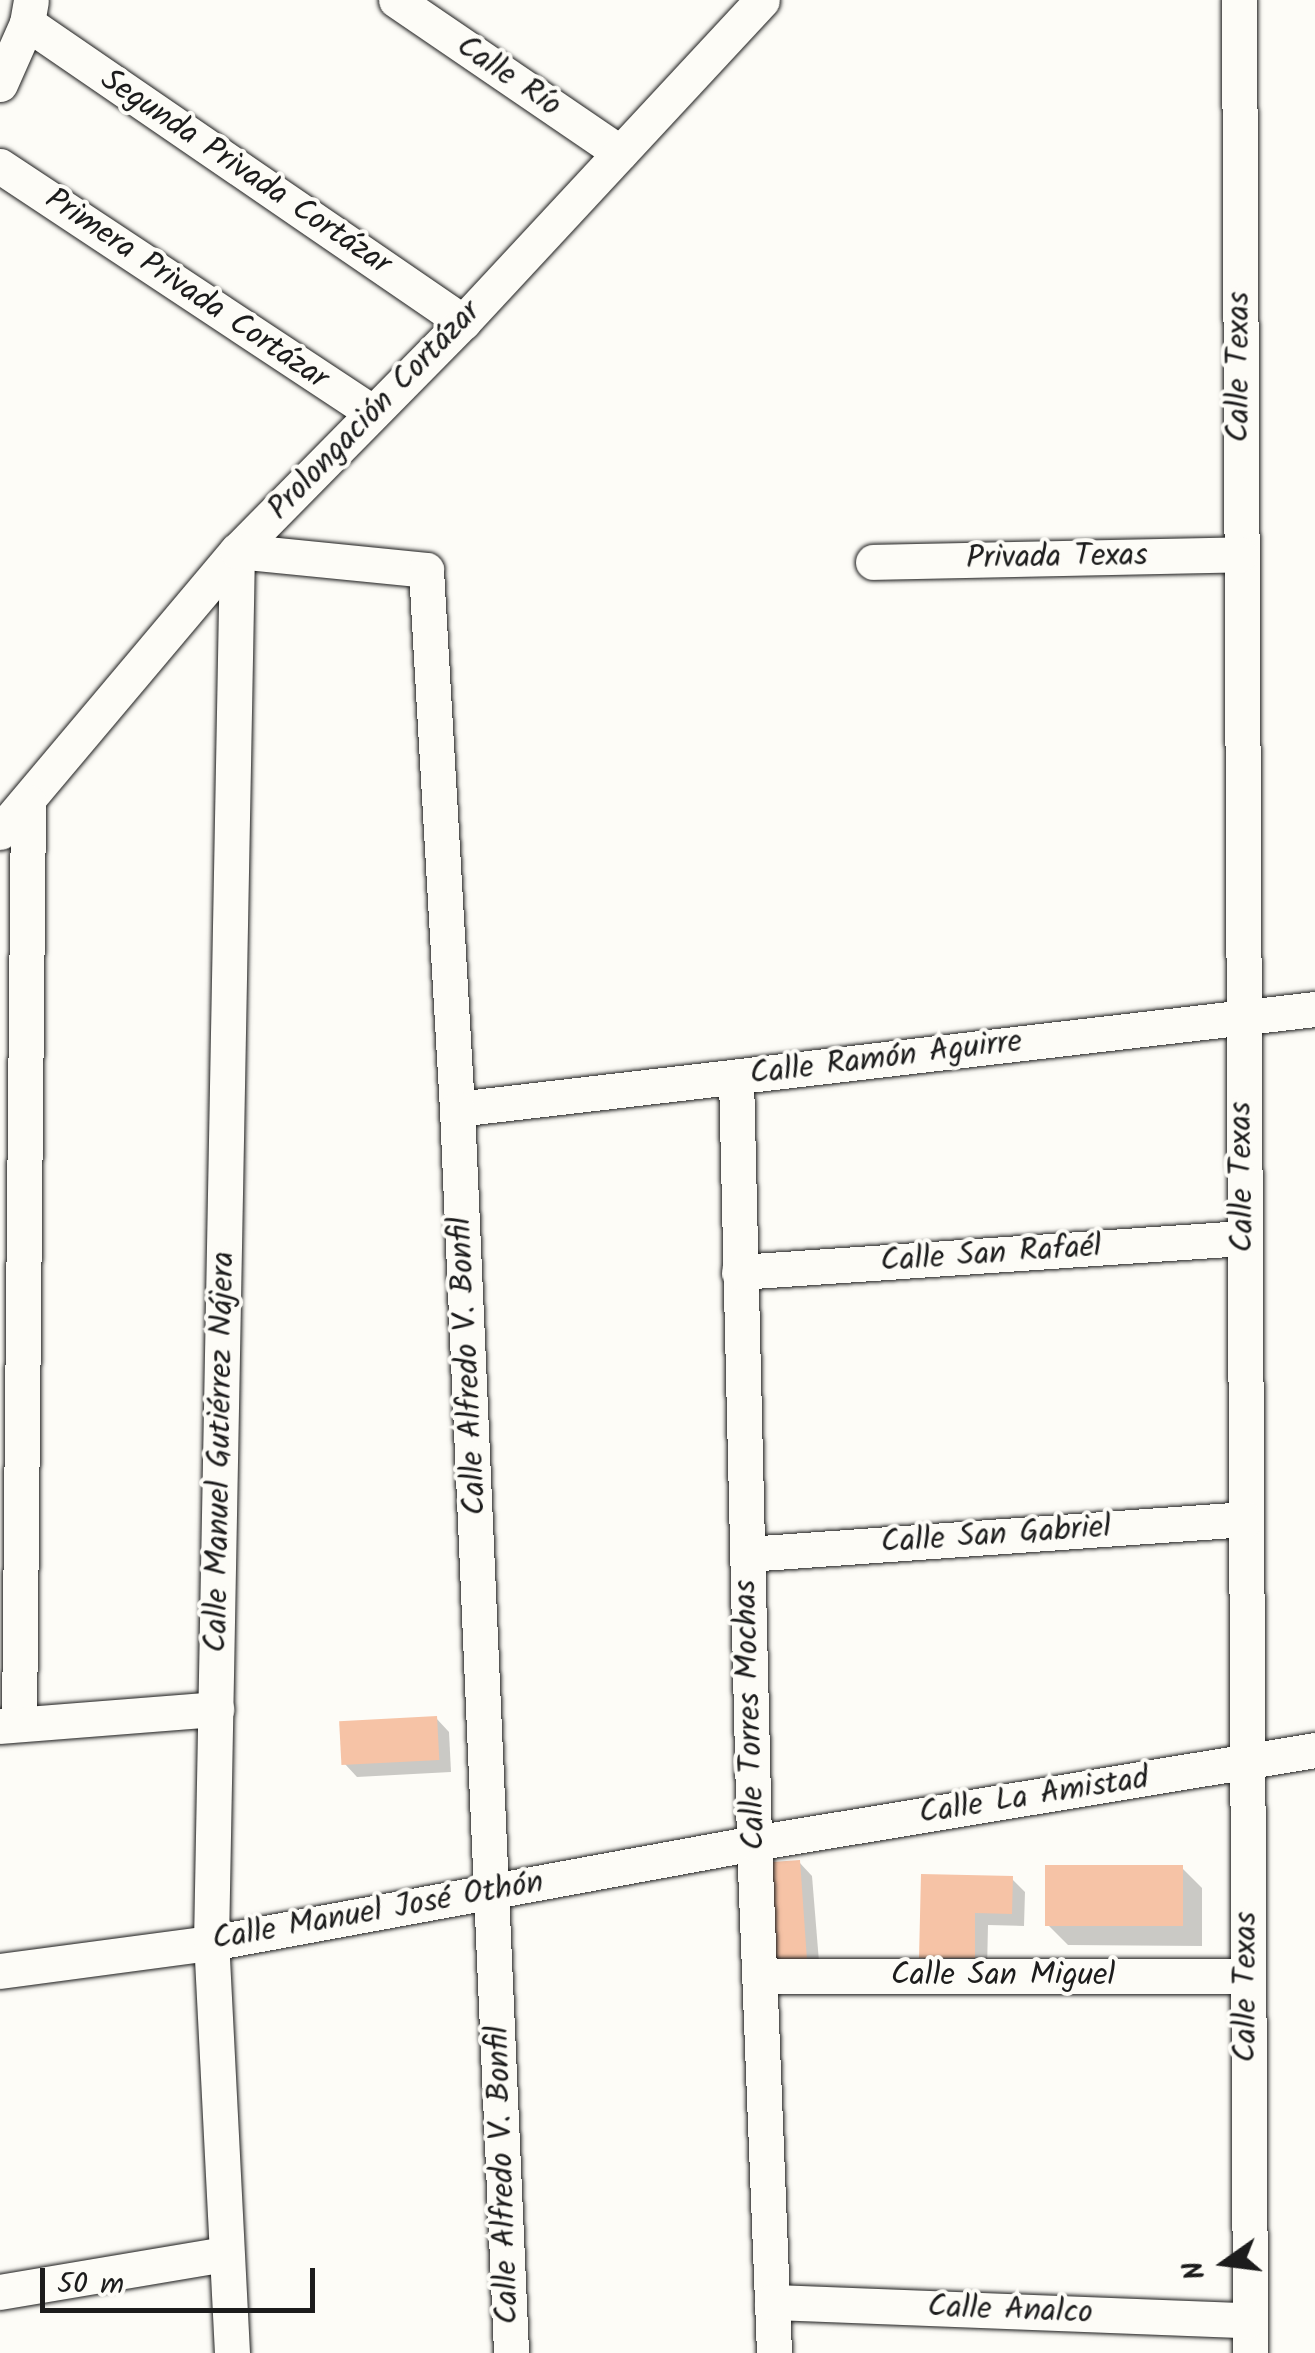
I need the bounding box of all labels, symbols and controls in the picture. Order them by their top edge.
street label: Calle Río [448,28,568,126]
street label: Segunda Privada Cortázar [92,61,398,285]
street label: Primera Privada Cortázar [37,181,335,399]
street label: Calle Texas [1221,292,1259,442]
street label: Prolongación Cortázar [261,293,489,529]
street label: Privada Texas [966,537,1148,579]
street label: Calle Ramón Aguirre [748,1023,1024,1095]
street label: Calle Texas [1222,1101,1264,1253]
street label: Calle Alfredo V. Bonfil [442,1216,496,1516]
street label: Calle San Rafaél [879,1228,1103,1282]
street label: Calle Manuel Gutiérrez Nájera [198,1251,244,1653]
street label: Calle San Gabriel [880,1509,1112,1563]
street label: Calle Torres Mochas [727,1579,775,1851]
street label: Calle La Amistad [916,1760,1152,1834]
street label: Calle Manuel José Othón [209,1864,547,1960]
street label: Calle Texas [1228,1912,1266,2062]
street label: Calle San Miguel [891,1957,1115,1995]
street label: Calle Alfredo V. Bonfil [480,2025,528,2325]
north arrow [1175,2213,1275,2313]
scale bar [45,2248,320,2310]
text: N [1171,2256,1219,2284]
text: 50 m [57,2261,124,2309]
street label: Calle Analco [927,2289,1093,2333]

